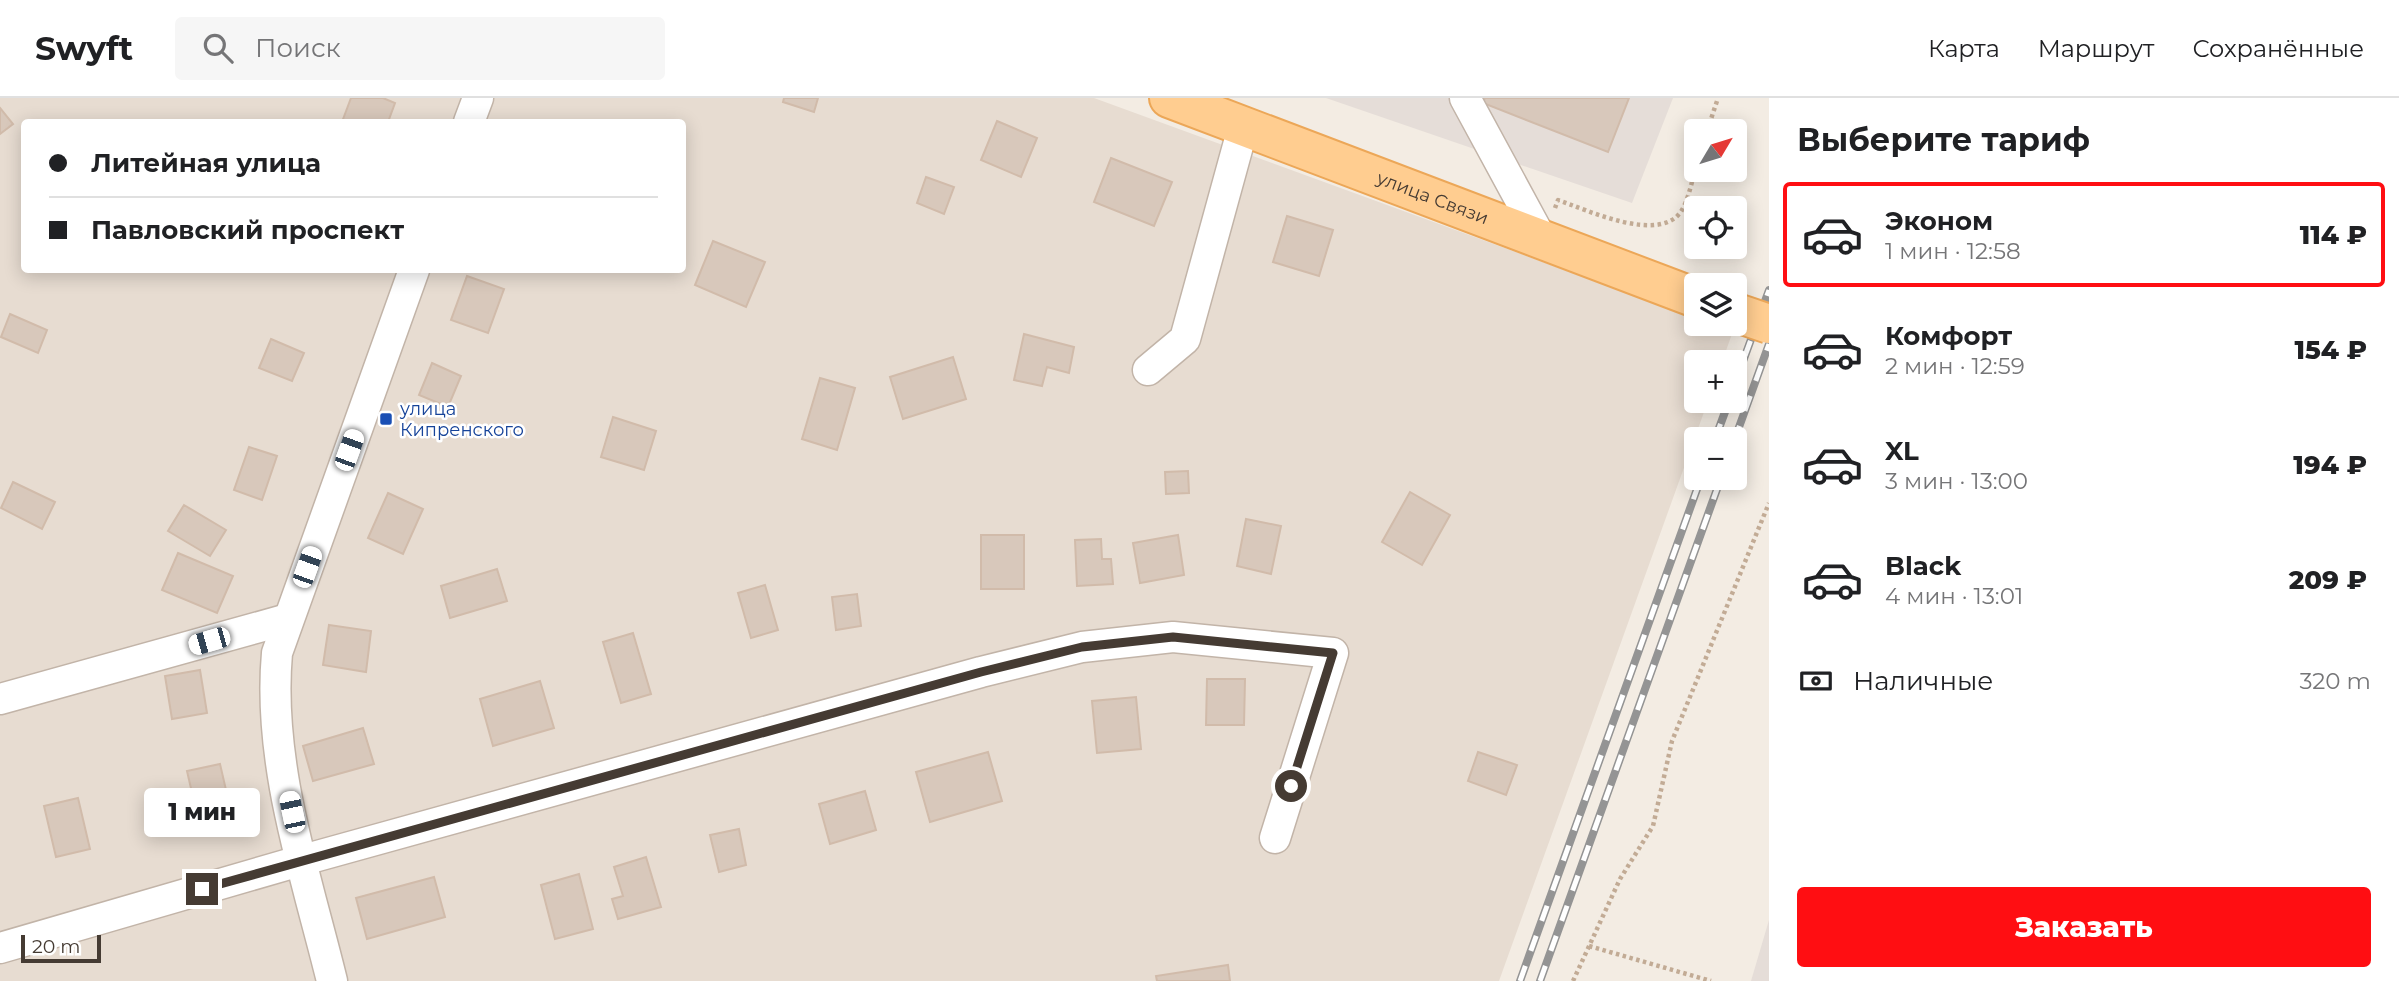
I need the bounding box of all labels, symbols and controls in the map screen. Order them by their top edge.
search box [175,17,665,80]
text: Swyft [35,28,133,68]
icon: search [199,29,237,67]
text: Поиск [255,32,341,64]
text: Карта [1928,34,2000,63]
text: Маршрут [2038,34,2154,63]
text: Сохранённые [2192,34,2364,63]
north arrow [1684,119,1746,182]
map controls [1684,119,1747,490]
text: Выберите тариф [1797,120,2090,159]
text: Литейная улица [91,147,321,179]
street label: улица Связи [1373,167,1492,229]
button: locate [1684,196,1747,259]
icon: car [1801,203,1864,266]
text: Эконом [1885,205,1993,237]
text: Павловский проспект [91,214,404,246]
text: 114 ₽ [2300,219,2367,251]
text: 1 мин · 12:58 [1885,237,2021,265]
button: layers [1684,273,1747,336]
icon: car [1801,318,1864,381]
text: Комфорт [1885,320,2012,352]
text: 154 ₽ [2294,334,2367,366]
button: + [1684,350,1747,413]
text: 2 мин · 12:59 [1885,352,2025,380]
place label: улица Кипренского [399,398,524,441]
marker: улица Кипренского [378,411,394,427]
car [332,427,367,473]
button: − [1684,427,1747,490]
icon: car [1801,433,1864,496]
text: XL [1885,435,1919,467]
text: 194 ₽ [2293,449,2367,481]
text: 3 мин · 13:00 [1885,467,2028,495]
car [290,544,325,590]
icon: car [1801,548,1864,611]
text: Black [1885,550,1961,582]
text: 209 ₽ [2289,564,2367,596]
text: 4 мин · 13:01 [1885,582,2023,610]
car [186,625,233,657]
icon: cash [1797,662,1835,700]
text: Наличные [1853,665,1993,697]
text: 320 m [2299,667,2371,695]
route start [1275,770,1307,802]
callout: 1 мин [144,788,260,836]
car [278,789,307,835]
text: 1 мин [168,798,236,826]
route end [186,873,218,905]
button: Заказать [1797,887,2371,967]
scale bar [21,932,102,964]
text: 20 m [32,935,80,958]

